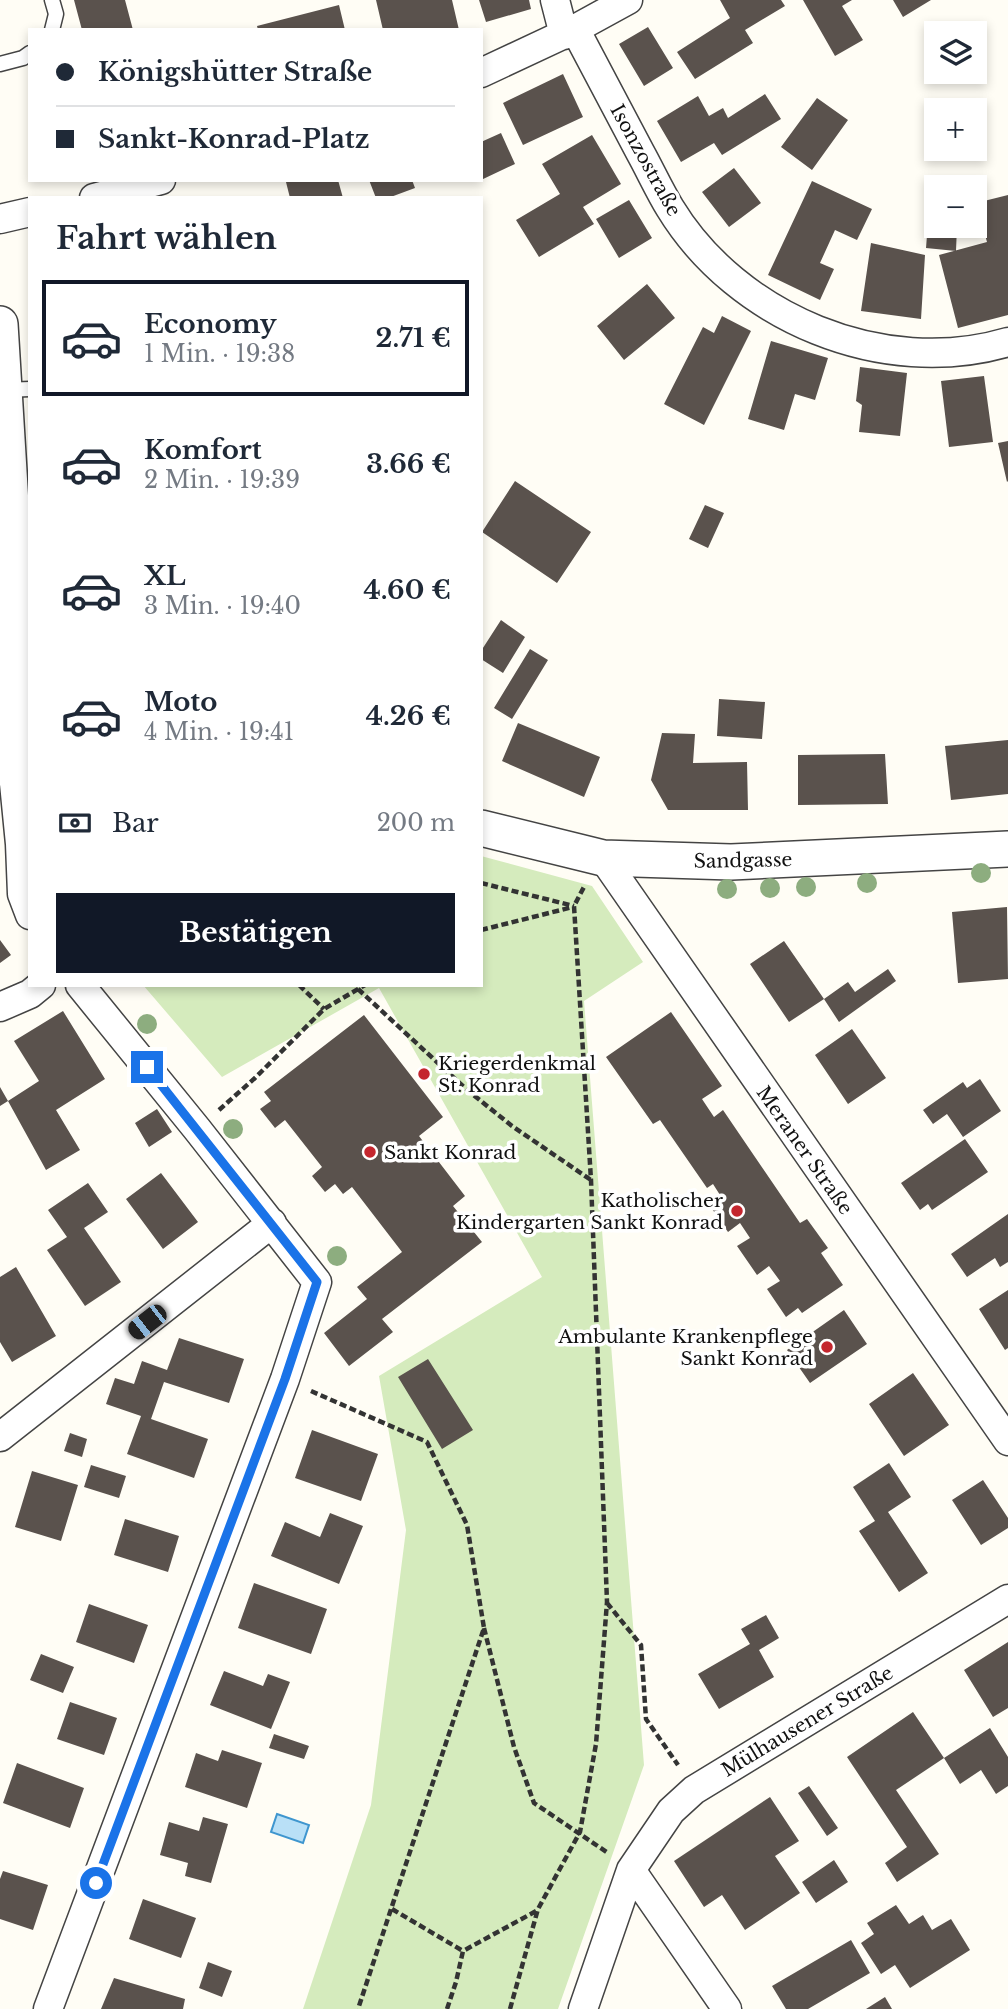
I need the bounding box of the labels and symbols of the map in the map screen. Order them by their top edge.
street label: Isonzostraße [605,100,686,220]
street label: Sandgasse [693,848,793,873]
route end [131,1051,163,1083]
place label: Kriegerdenkmal St. Konrad [438,1052,596,1097]
marker: Kriegerdenkmal St. Konrad [416,1066,432,1082]
street label: Meraner Straße [752,1082,857,1219]
place label: Sankt Konrad [384,1141,517,1164]
marker: Sankt Konrad [362,1144,378,1160]
place label: Katholischer Kindergarten Sankt Konrad [456,1189,723,1234]
marker: Katholischer Kindergarten Sankt Konrad [729,1203,745,1219]
car [124,1301,171,1343]
place label: Ambulante Krankenpflege Sankt Konrad [557,1325,813,1370]
marker: Ambulante Krankenpflege Sankt Konrad [819,1339,835,1355]
street label: Mülhausener Straße [717,1661,897,1782]
route start [80,1867,112,1899]

